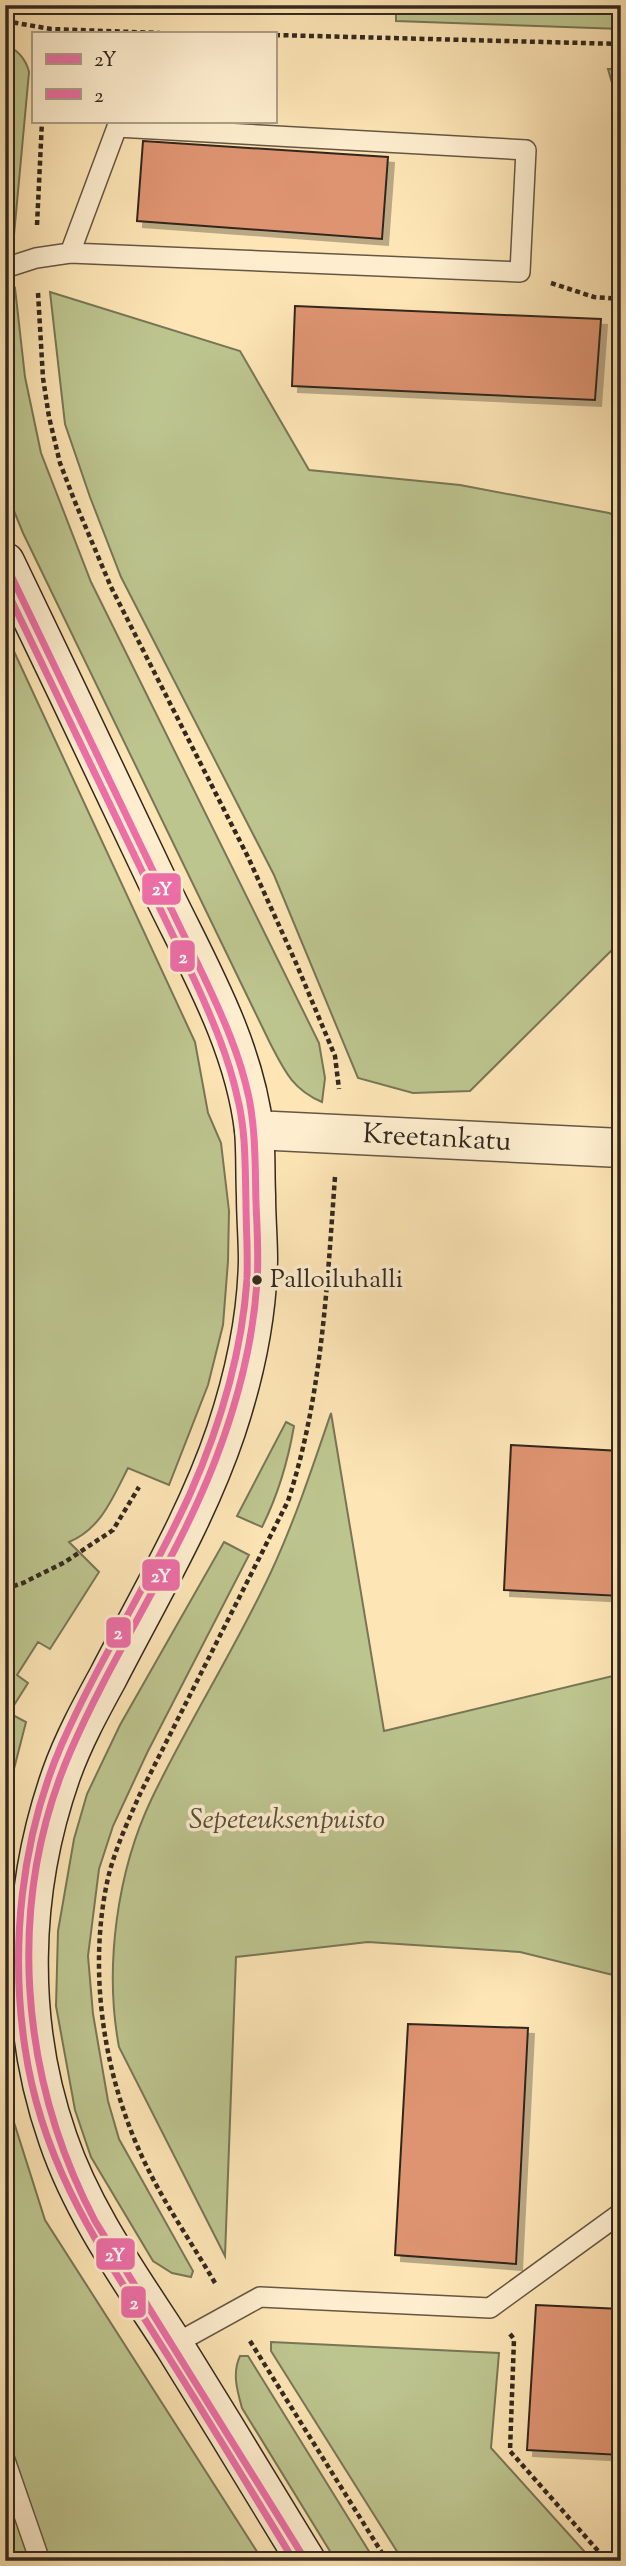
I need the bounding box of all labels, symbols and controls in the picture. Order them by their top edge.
legend [32,32,276,122]
text: 2Y [94,46,117,76]
text: 2 [94,82,104,112]
line badge: 2Y [141,872,182,906]
text: 2Y [152,877,173,904]
line badge: 2 [169,939,196,973]
text: 2 [179,945,188,972]
street label: Kreetankatu [362,1115,512,1163]
place label: Palloiluhalli [270,1262,403,1299]
marker: Palloiluhalli [250,1273,264,1287]
line badge: 2Y [141,1558,181,1592]
text: 2Y [151,1564,172,1591]
line badge: 2 [105,1616,132,1649]
text: 2 [114,1621,123,1648]
park label: Sepeteuksenpuisto [189,1801,385,1841]
line badge: 2Y [95,2237,136,2271]
text: 2Y [105,2243,126,2270]
line badge: 2 [120,2285,147,2319]
text: 2 [130,2291,139,2318]

